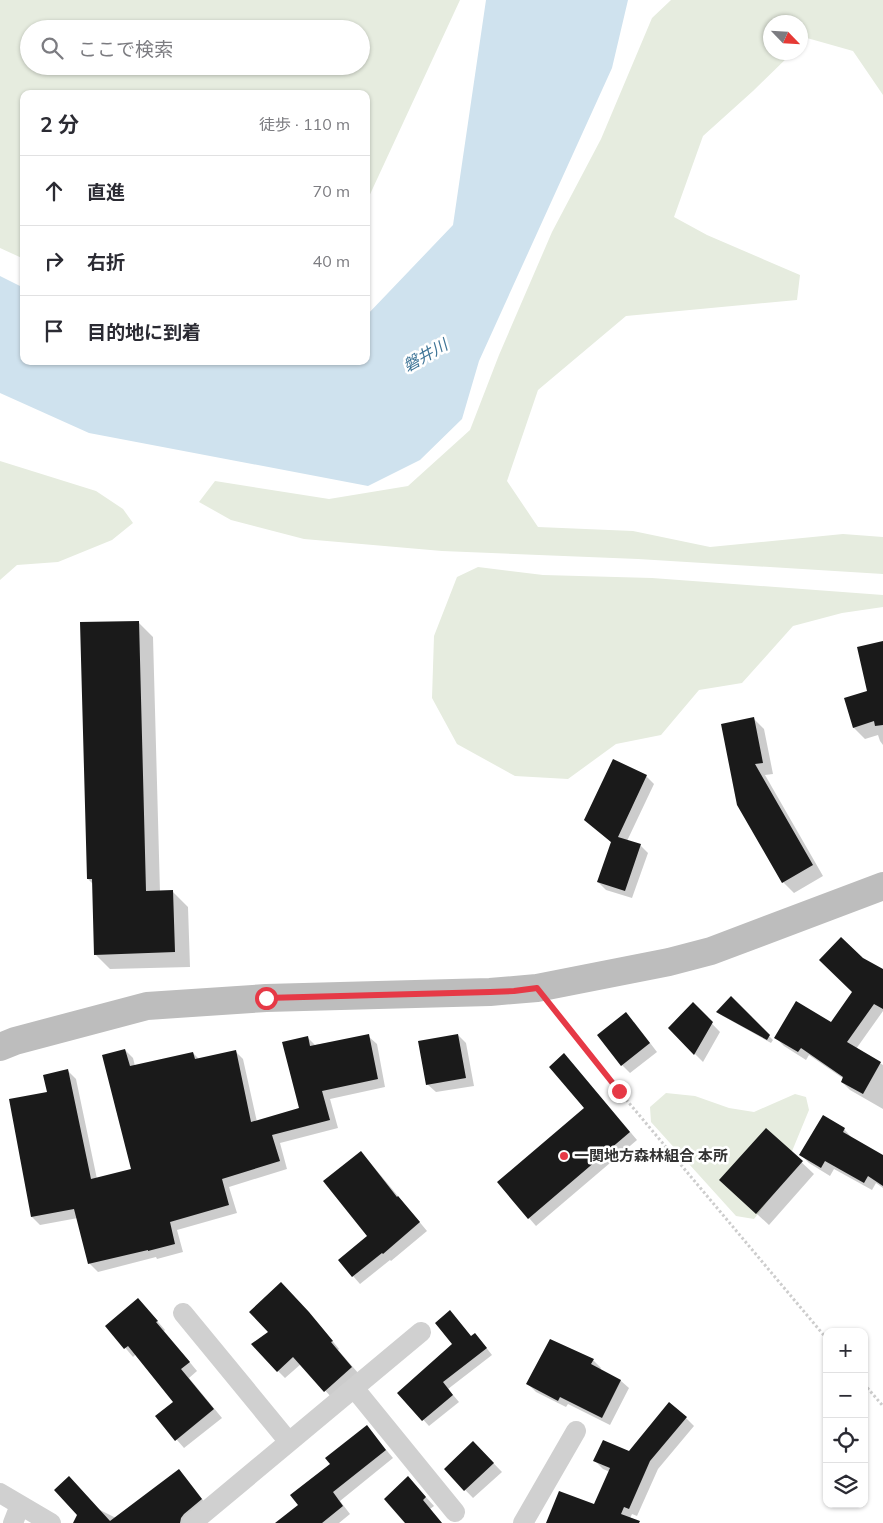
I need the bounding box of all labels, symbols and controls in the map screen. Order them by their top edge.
north arrow [763,15,808,60]
search box [20,20,370,75]
icon: search [38,34,66,62]
text: ここで検索 [78,37,173,61]
text: 2 分 [40,111,79,137]
text: 徒歩 · 110 m [259,114,350,134]
icon: ahead [40,177,68,205]
text: 直進 [87,180,125,204]
text: 70 m [313,181,350,201]
icon: right [40,247,68,275]
text: 右折 [87,250,125,274]
text: 40 m [313,251,350,271]
icon: arrive [40,317,68,345]
text: 目的地に到着 [87,320,201,344]
water label: 磐井川 [399,333,453,376]
route start [255,987,278,1010]
route end [608,1080,631,1103]
place label: 一関地方森林組合 本所 [574,1146,728,1165]
marker: 一関地方森林組合 本所 [558,1150,570,1162]
map controls [823,1328,868,1508]
button: + [823,1328,868,1373]
button: − [823,1373,868,1418]
button: locate [823,1418,868,1463]
button: layers [823,1463,868,1508]

